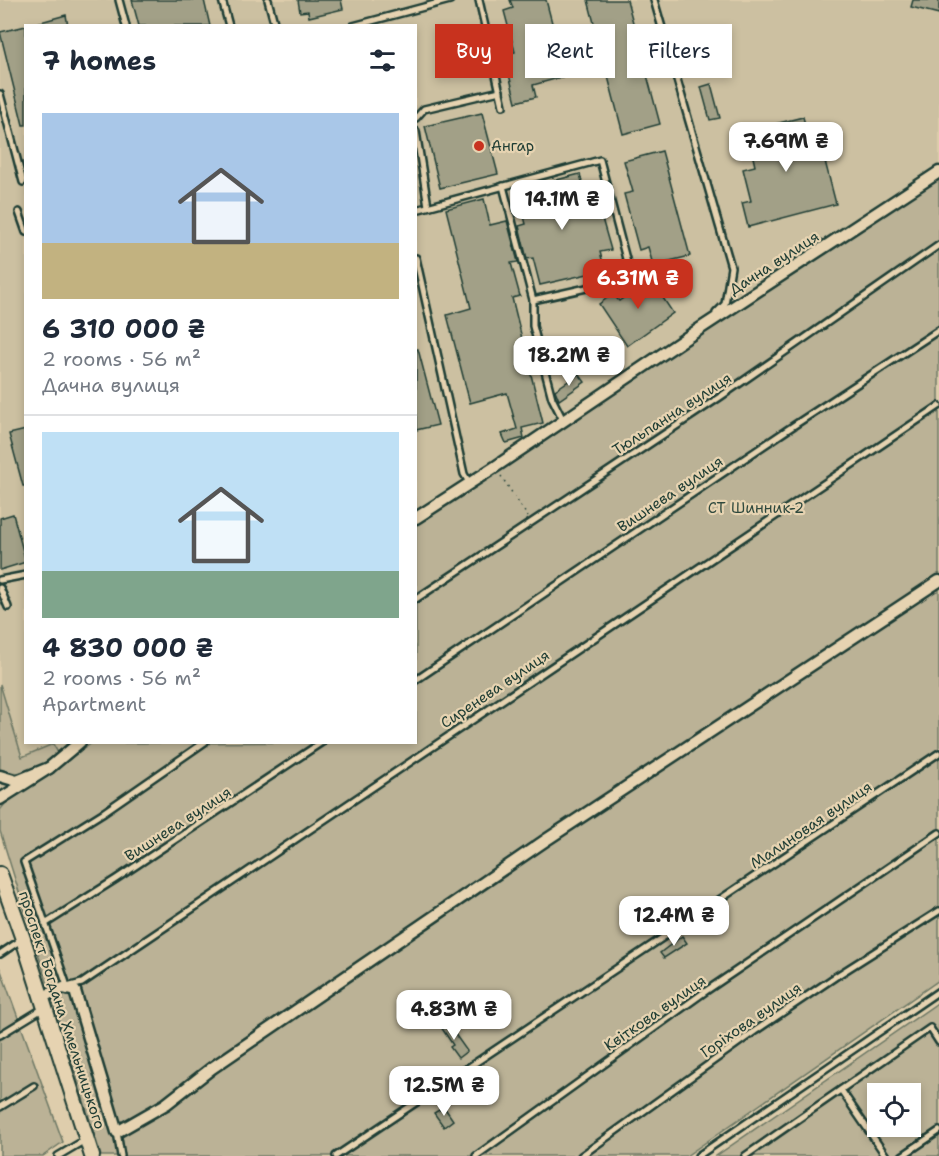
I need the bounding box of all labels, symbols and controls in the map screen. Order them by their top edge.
chip: Buy [435,24,513,78]
chip: Rent [525,24,615,78]
chip: Filters [627,24,732,78]
text: 7 homes [42,43,156,78]
icon: filters [366,44,399,77]
pin: 7.69M ₴ [731,122,841,173]
text: 7.69M ₴ [743,128,829,154]
place label: Ангар [491,136,534,156]
marker: Ангар [472,139,486,153]
icon: home [167,152,275,260]
pin: 14.1M ₴ [507,180,617,231]
text: 14.1M ₴ [524,186,600,212]
street label: Дачна вулиця [725,226,823,300]
pin: 6.31M ₴ [583,259,693,310]
text: 6.31M ₴ [597,265,679,291]
text: 6 310 000 ₴ [42,311,206,346]
pin: 18.2M ₴ [514,336,624,387]
text: 18.2M ₴ [528,342,610,368]
text: 2 rooms · 56 m² [42,346,201,372]
street label: Тюльпанна вулиця [609,368,735,460]
text: Дачна вулиця [42,372,180,398]
street label: Вишнева вулиця [613,451,727,537]
icon: home [167,471,275,579]
park label: СТ Шинник-2 [708,498,804,518]
text: 4 830 000 ₴ [42,630,213,665]
street label: Сиренева вулиця [437,645,553,733]
text: 2 rooms · 56 m² [42,665,201,691]
text: Apartment [42,691,146,717]
street label: Малиновая вулиця [746,777,876,873]
street label: Вишнева вулиця [121,782,235,866]
street label: проспект Богдана Хмельницького [14,888,110,1132]
pin: 12.4M ₴ [619,896,729,947]
text: 12.4M ₴ [633,902,715,928]
street label: Квіткова вулиця [600,970,710,1056]
street label: Горіхова вулиця [697,978,805,1062]
pin: 4.83M ₴ [399,990,509,1041]
text: 4.83M ₴ [410,996,498,1022]
pin: 12.5M ₴ [389,1066,499,1117]
text: 12.5M ₴ [403,1072,485,1098]
map controls [867,1083,921,1137]
button: locate [867,1083,921,1137]

